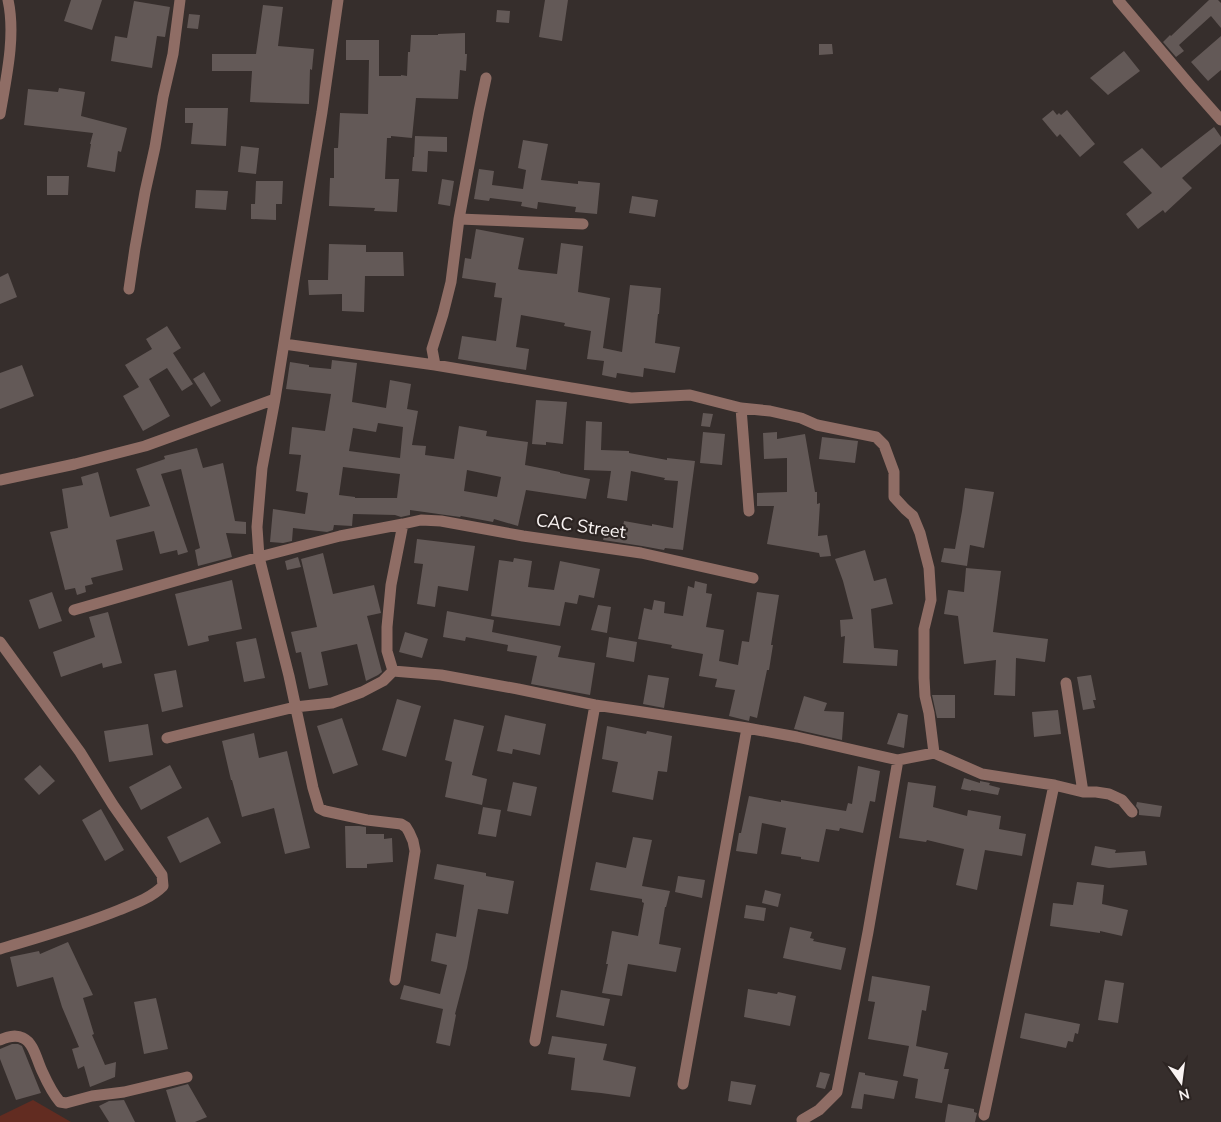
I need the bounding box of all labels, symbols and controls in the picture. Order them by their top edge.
street label: CAC Street [534,508,628,544]
north arrow [1156,1057,1206,1107]
text: N [1177,1084,1191,1105]

